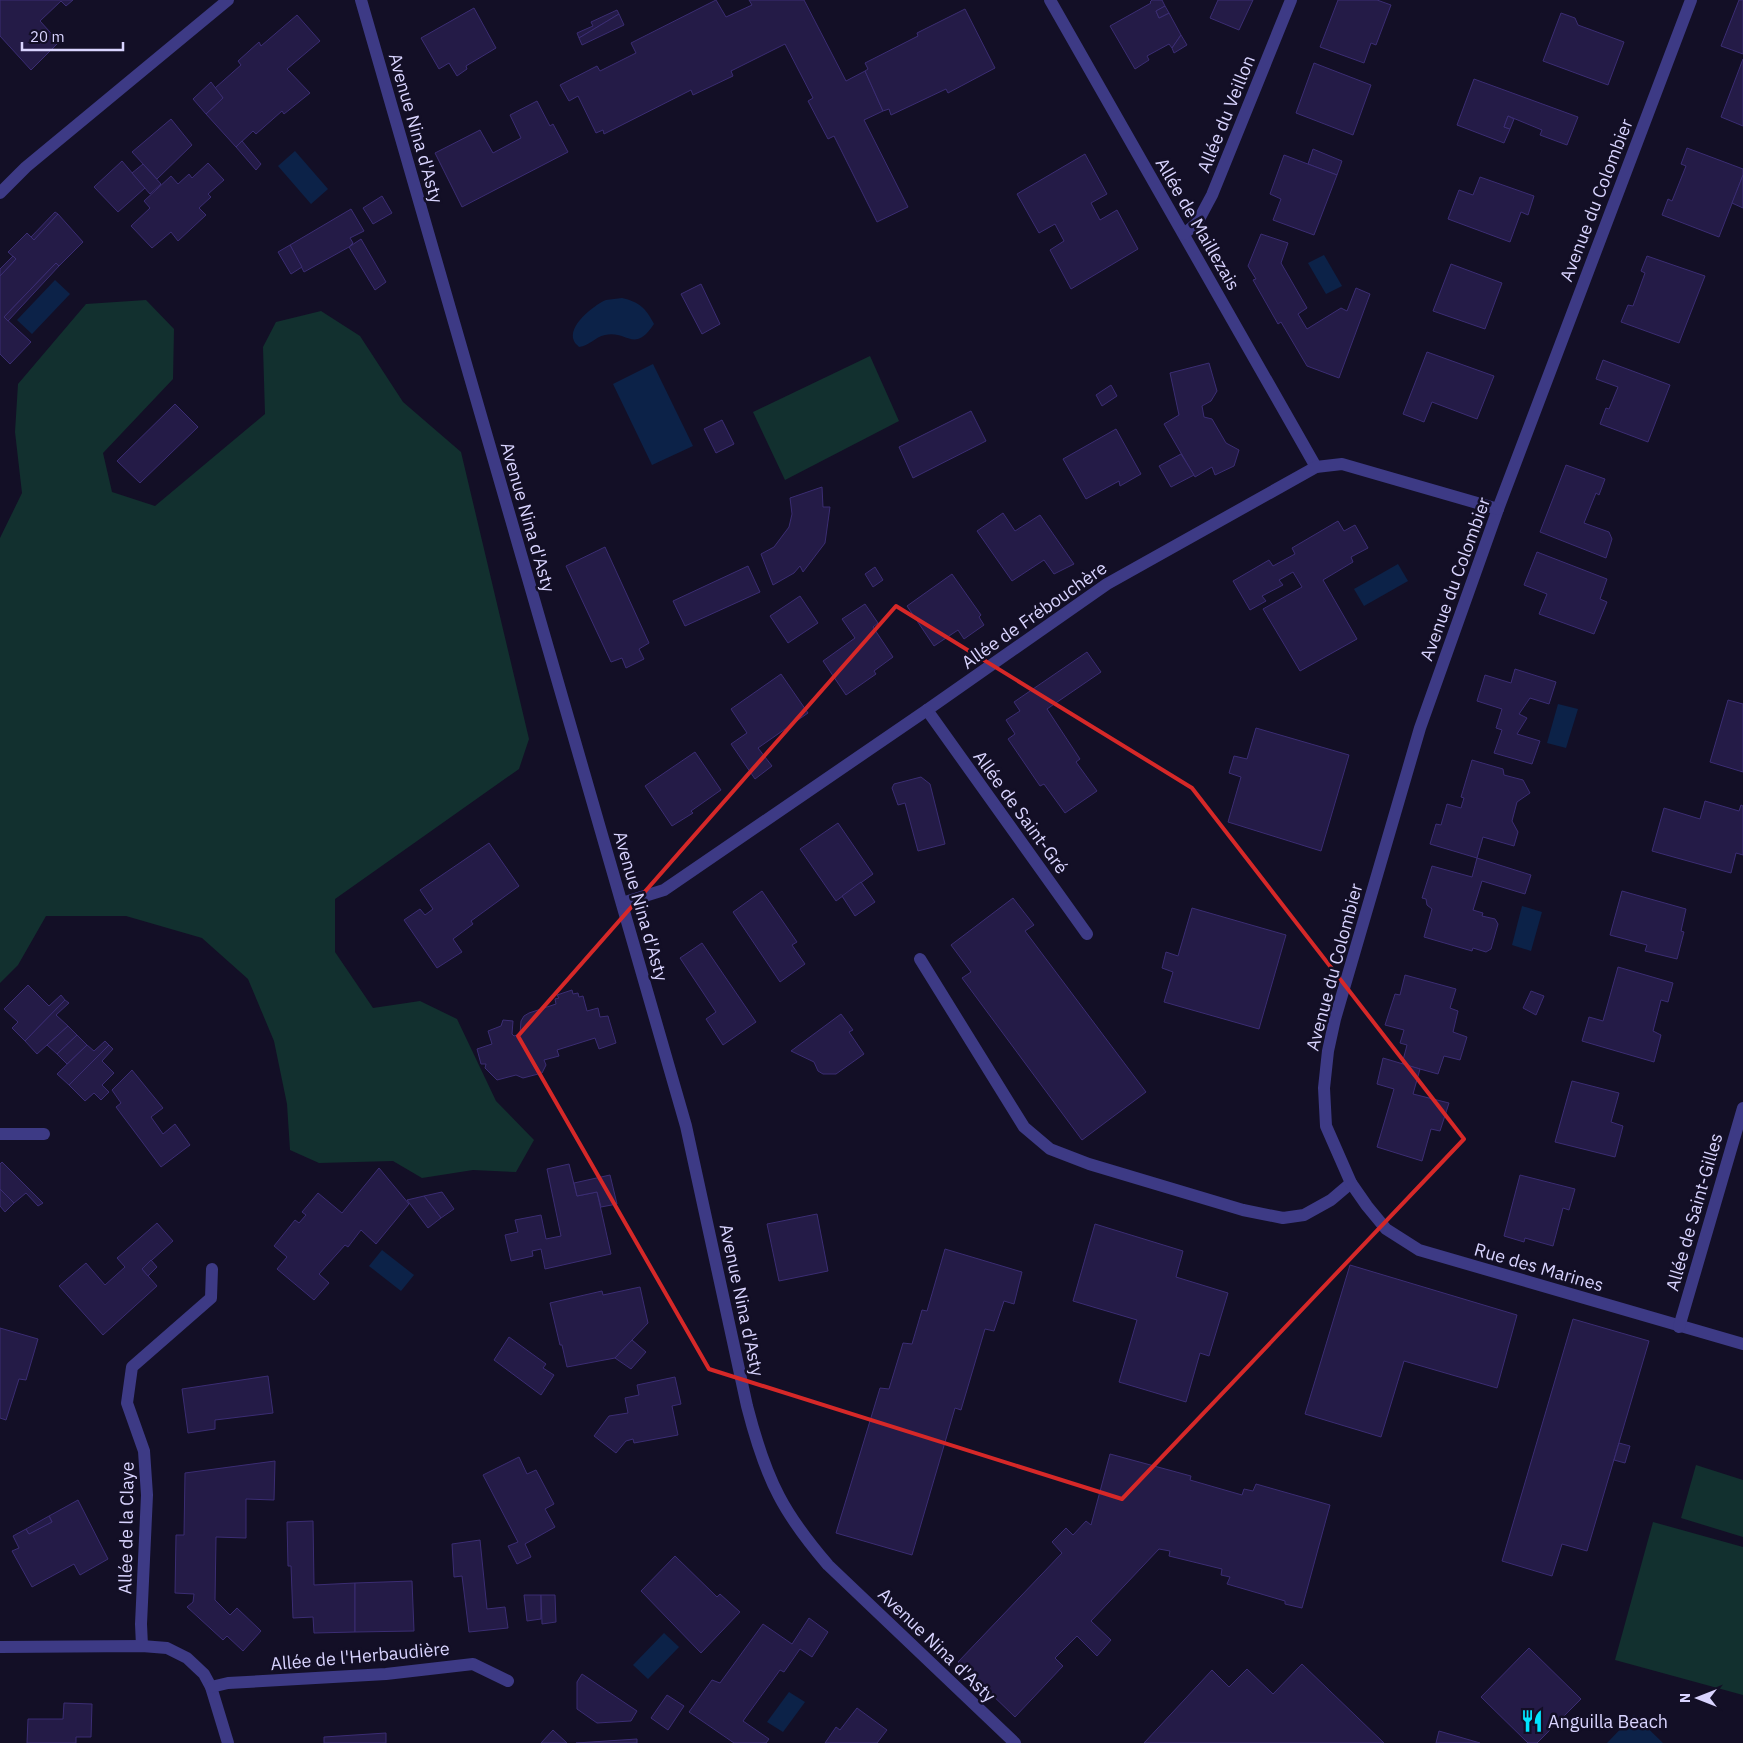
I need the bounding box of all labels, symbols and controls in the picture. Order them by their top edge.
scale bar [22,20,124,52]
text: 20 m [30,27,65,46]
street label: Avenue Nina d'Asty [384,50,448,206]
street label: Allée du Veillon [1192,52,1260,176]
street label: Avenue du Colombier [1554,115,1638,285]
street label: Allée de Maillezais [1151,154,1245,294]
street label: Avenue Nina d'Asty [496,439,560,595]
street label: Avenue du Colombier [1415,494,1495,664]
street label: Allée de Frébouchère [957,556,1111,674]
street label: Allée de Saint-Gré [969,746,1074,878]
street label: Avenue Nina d'Asty [609,828,673,984]
street label: Avenue du Colombier [1301,880,1368,1053]
street label: Allée de Saint-Gilles [1660,1130,1728,1294]
street label: Avenue Nina d'Asty [715,1222,769,1378]
street label: Rue des Marines [1472,1238,1606,1296]
street label: Allée de la Claye [113,1461,139,1595]
street label: Avenue Nina d'Asty [873,1583,1001,1707]
street label: Allée de l'Herbaudière [269,1637,451,1675]
north arrow [1673,1673,1723,1723]
text: N [1676,1693,1694,1703]
restaurant icon: Anguilla Beach [1519,1708,1545,1734]
place label: Anguilla Beach [1548,1710,1668,1733]

